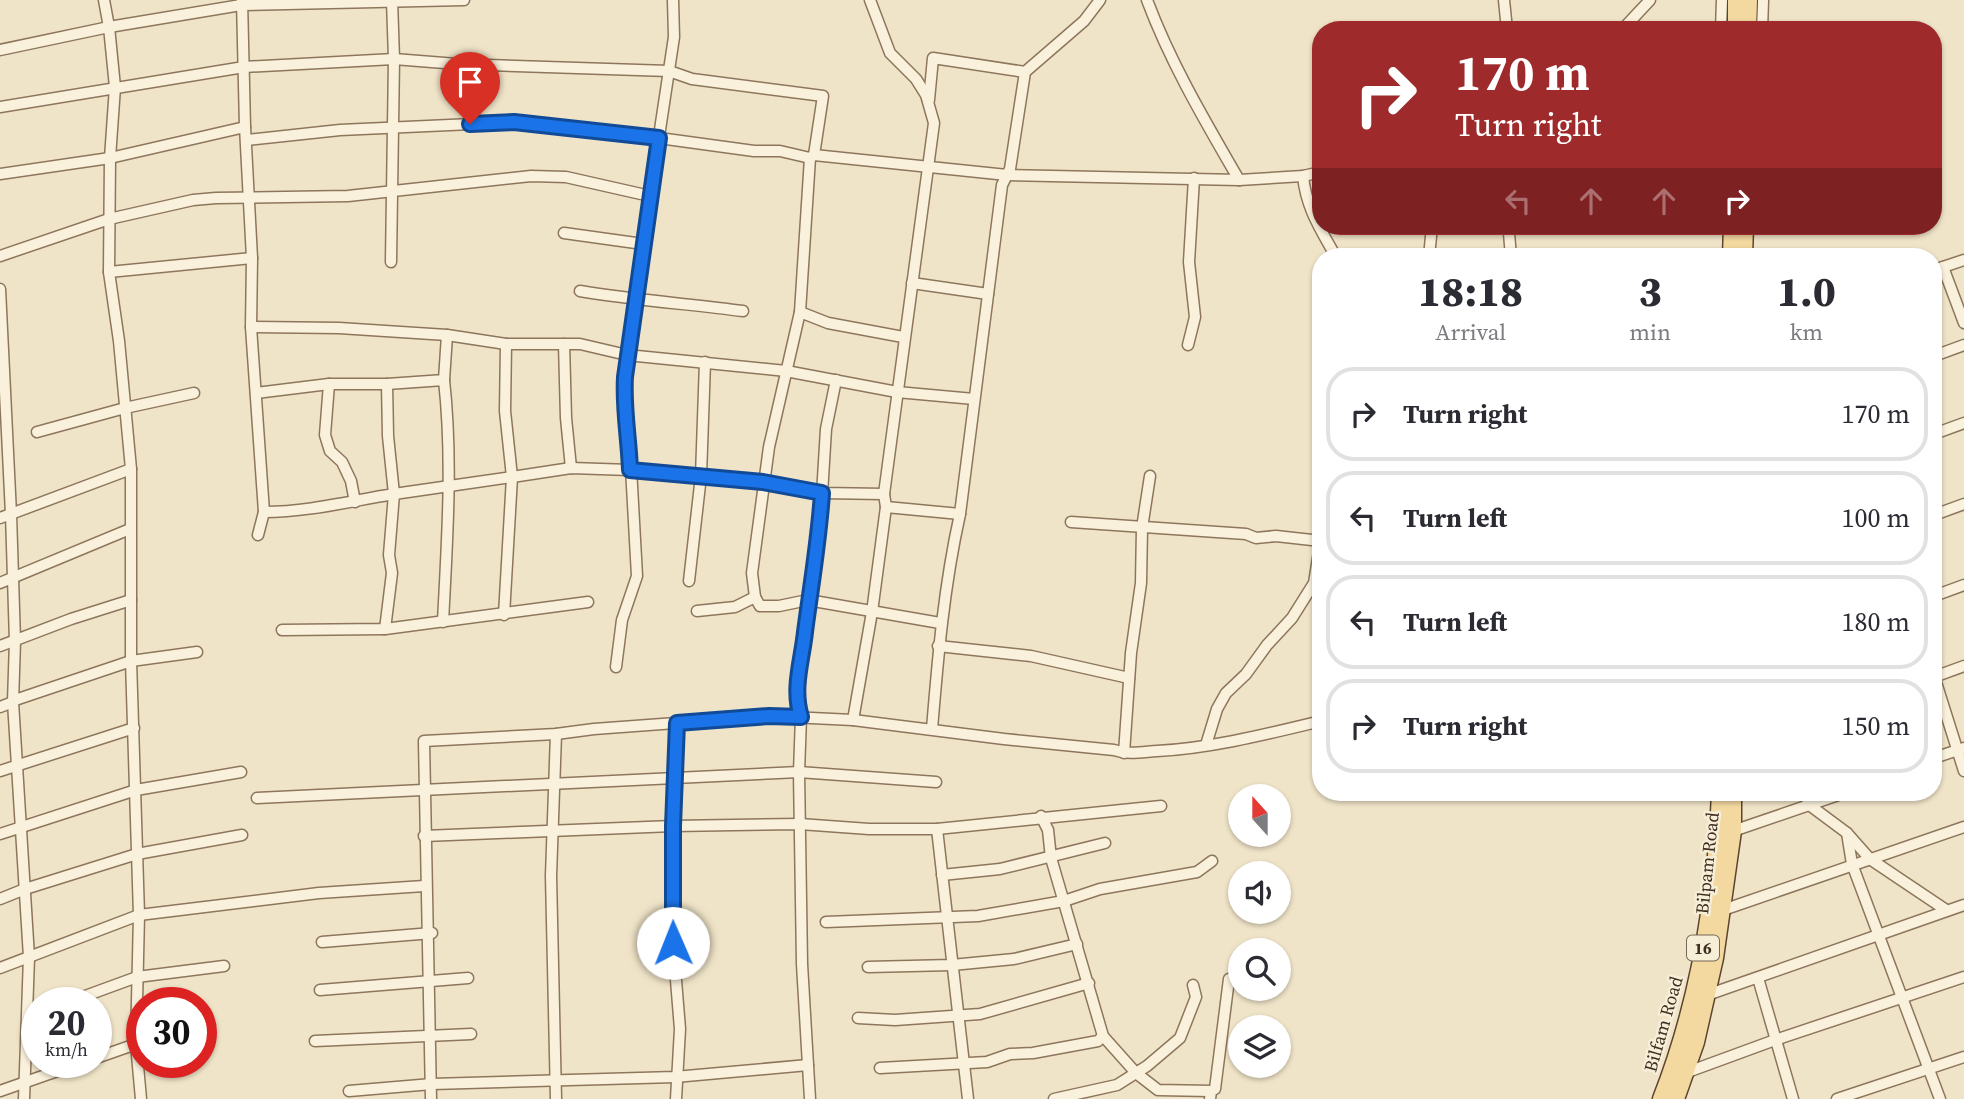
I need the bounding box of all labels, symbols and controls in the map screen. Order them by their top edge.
text: 170 m [1455,39,1590,106]
icon: right [1340,49,1431,140]
pin [440,52,500,124]
icon: arrive [451,63,489,101]
text: Turn right [1455,103,1601,147]
icon: left [1499,182,1537,220]
icon: ahead [1572,182,1610,220]
icon: ahead [1645,182,1683,220]
icon: right [1718,182,1756,220]
text: 18:18 [1418,262,1523,320]
text: 3 [1639,262,1662,320]
text: 1.0 [1777,262,1836,320]
text: Arrival [1435,316,1506,348]
text: min [1629,316,1671,348]
text: km [1790,316,1823,348]
icon: right [1344,395,1382,433]
text: Turn right [1403,396,1527,432]
text: 170 m [1842,396,1910,432]
icon: left [1344,499,1382,537]
text: Turn left [1403,500,1507,536]
text: 100 m [1842,500,1910,536]
icon: left [1344,603,1382,641]
text: Turn left [1403,604,1507,640]
text: 180 m [1842,604,1910,640]
icon: right [1344,707,1382,745]
text: Turn right [1403,708,1527,744]
text: 150 m [1842,708,1910,744]
north arrow [1228,784,1292,847]
map controls [1228,784,1291,1078]
street label: Bilpam Road [1689,811,1725,915]
button: sound [1228,861,1291,924]
position arrow [636,906,710,980]
road number: 16 [1687,936,1719,960]
button: search [1228,938,1291,1001]
street label: Bilfam Road [1637,973,1689,1075]
speed limit sign: 30 [126,987,217,1078]
text: 20 [48,999,85,1047]
button: layers [1228,1015,1291,1078]
text: km/h [45,1037,88,1062]

